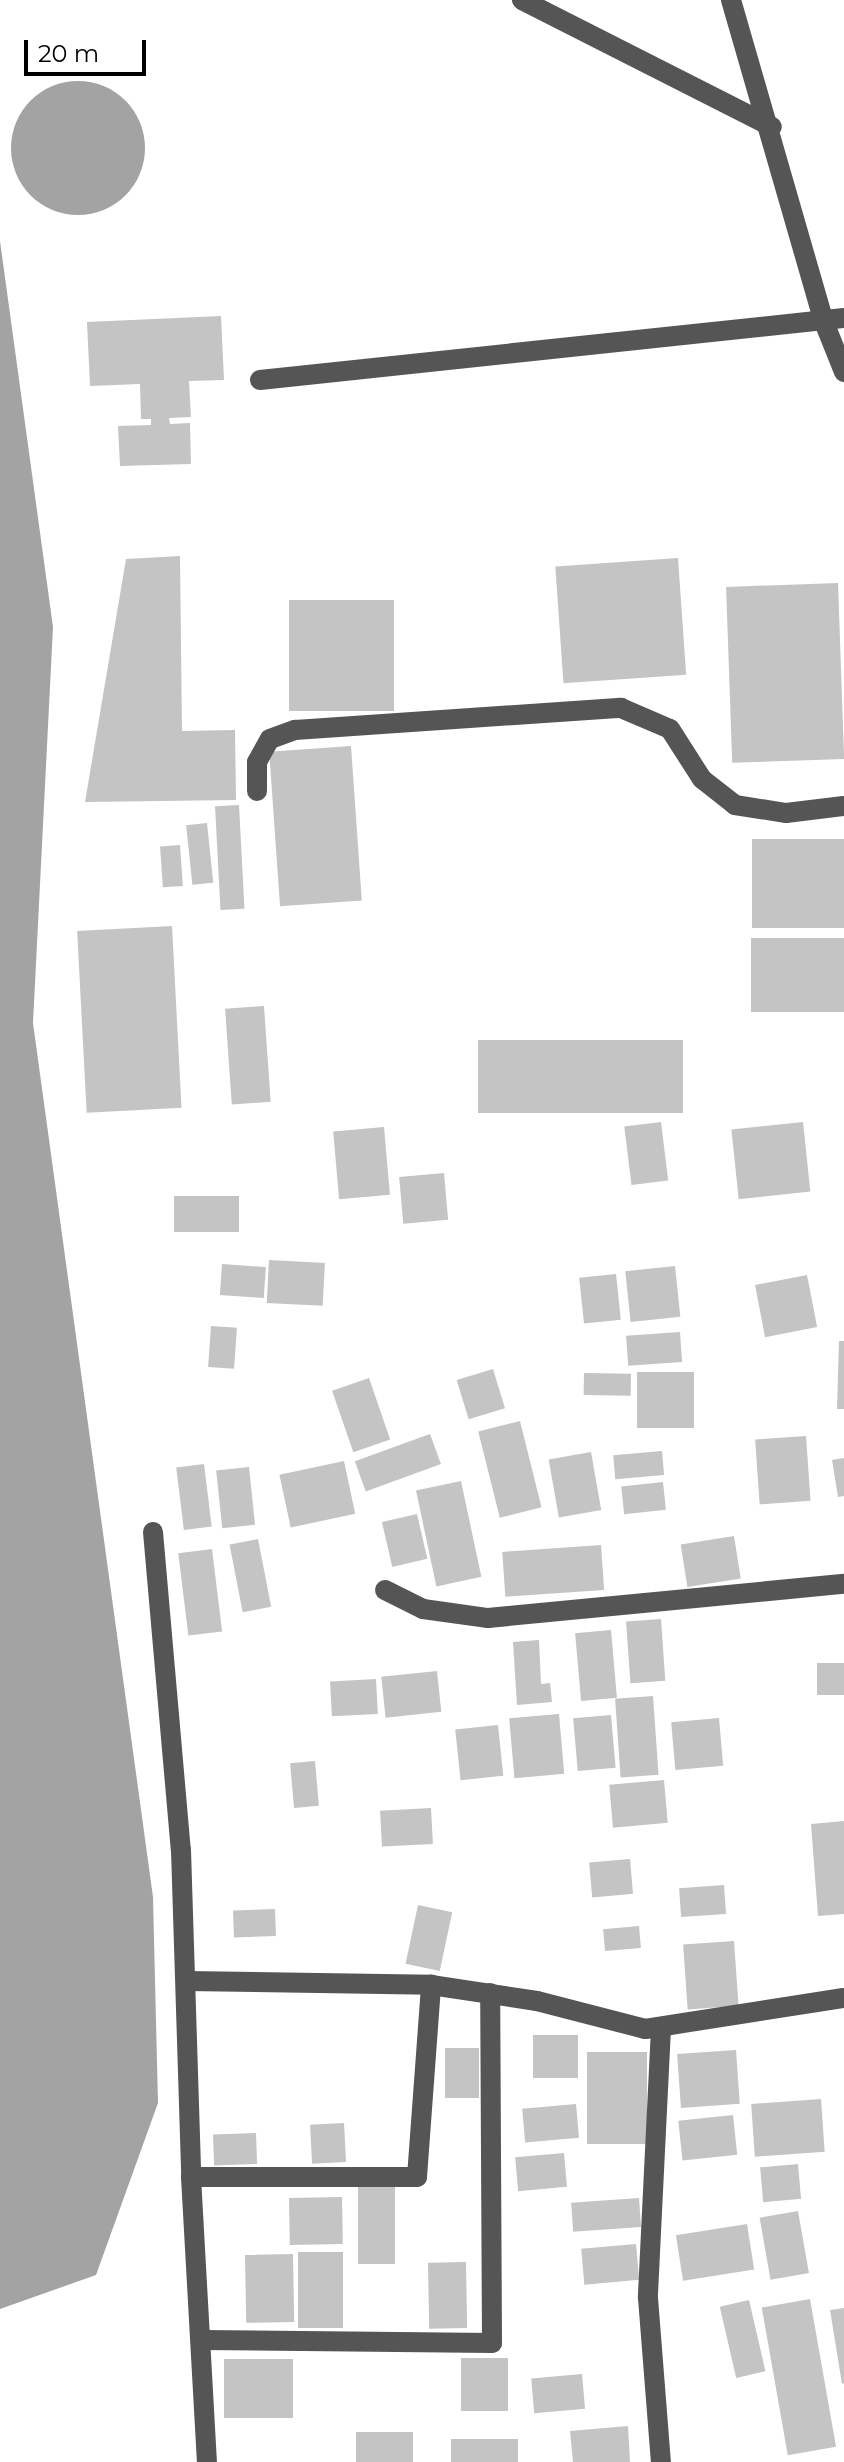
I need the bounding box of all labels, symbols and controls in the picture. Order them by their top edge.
scale bar [28,24,150,74]
text: 20 m [38,39,99,68]

